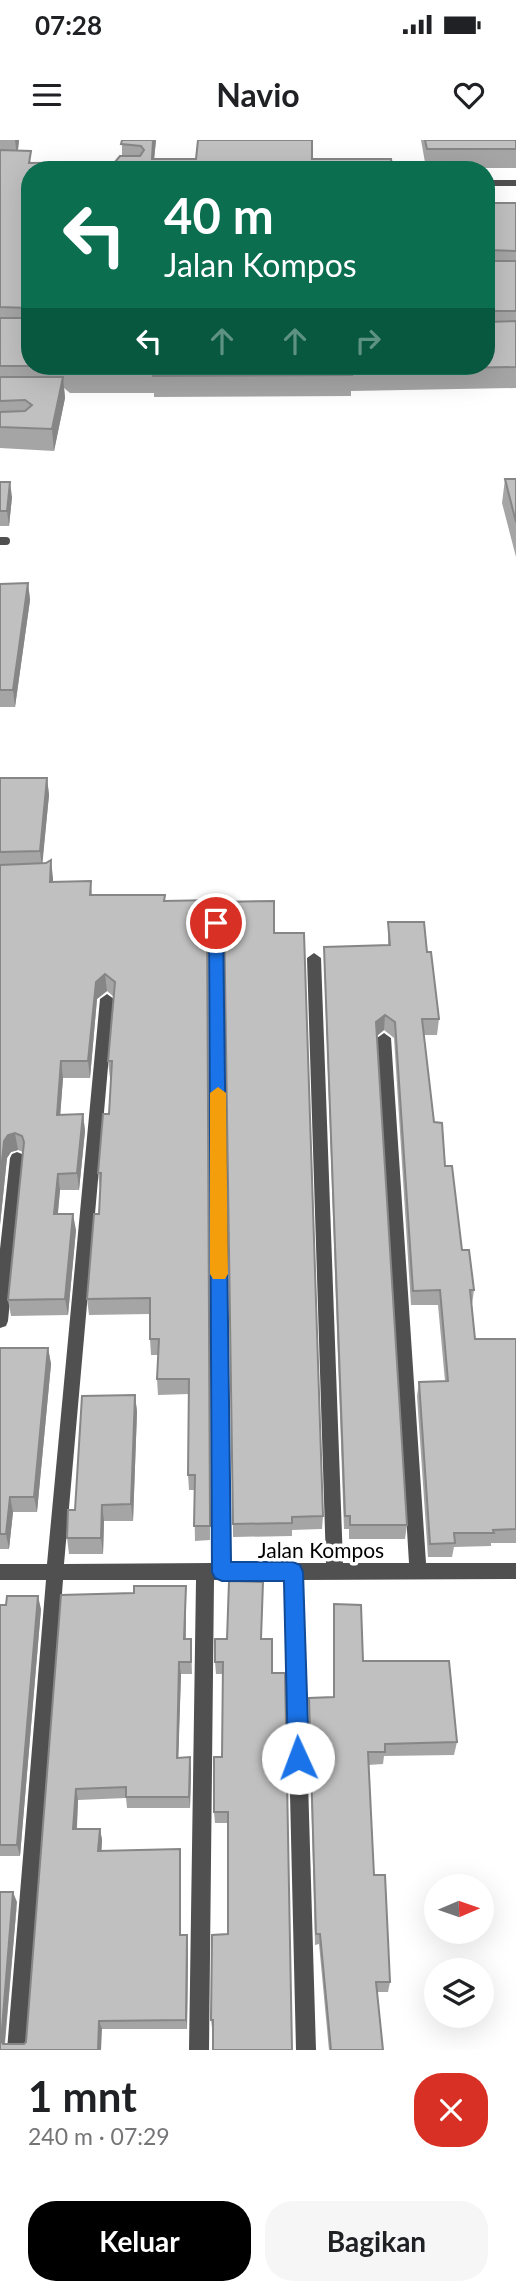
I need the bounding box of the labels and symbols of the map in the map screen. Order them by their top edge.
pin [186,893,246,953]
street label: Jalan Kompos [258,1537,384,1562]
position arrow [261,1721,335,1795]
north arrow [424,1874,494,1944]

